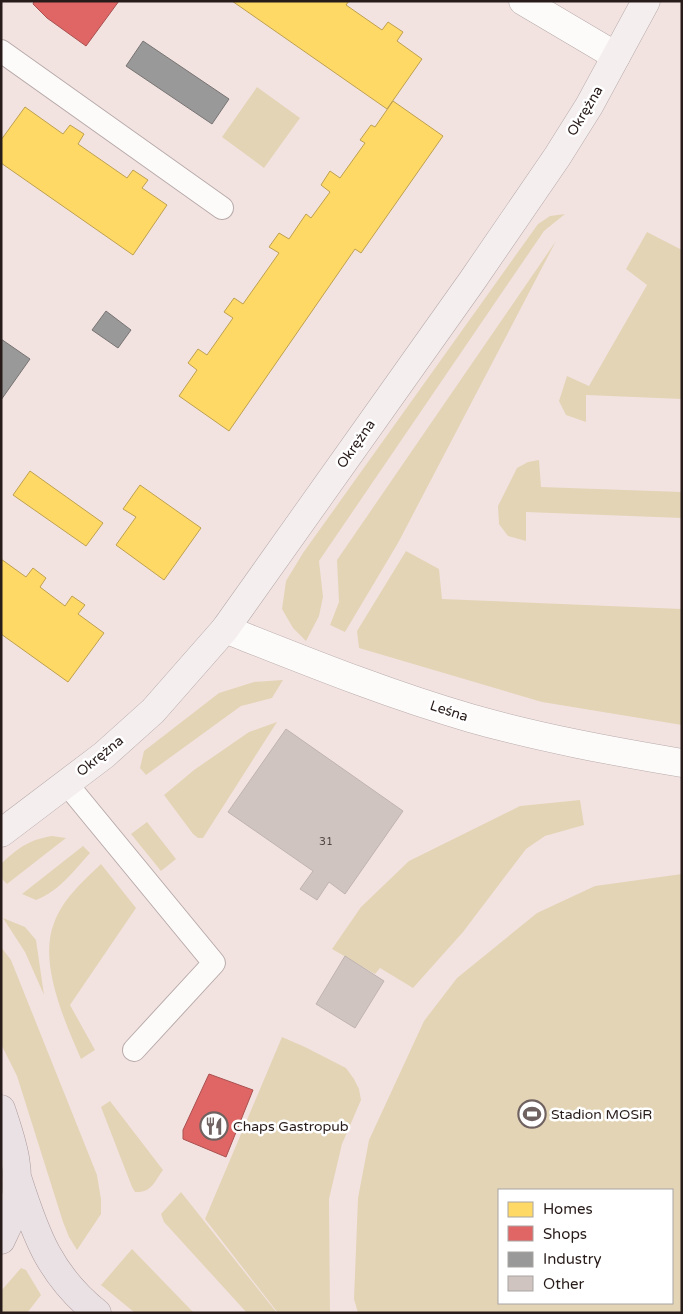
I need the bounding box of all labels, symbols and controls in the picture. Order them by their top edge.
street label: Okrężna [563,83,607,139]
street label: Okrężna [333,416,379,472]
street label: Leśna [428,697,470,725]
street label: Okrężna [73,732,127,780]
house number: 31 [319,835,333,848]
sports icon: Stadion MOSiR [517,1099,547,1129]
place label: Stadion MOSiR [551,1106,652,1123]
restaurant icon: Chaps Gastropub [199,1111,229,1141]
place label: Chaps Gastropub [233,1118,349,1135]
legend [498,1189,673,1304]
text: Homes [543,1200,593,1218]
text: Shops [543,1225,587,1243]
text: Industry [543,1250,602,1268]
text: Other [543,1275,585,1293]

